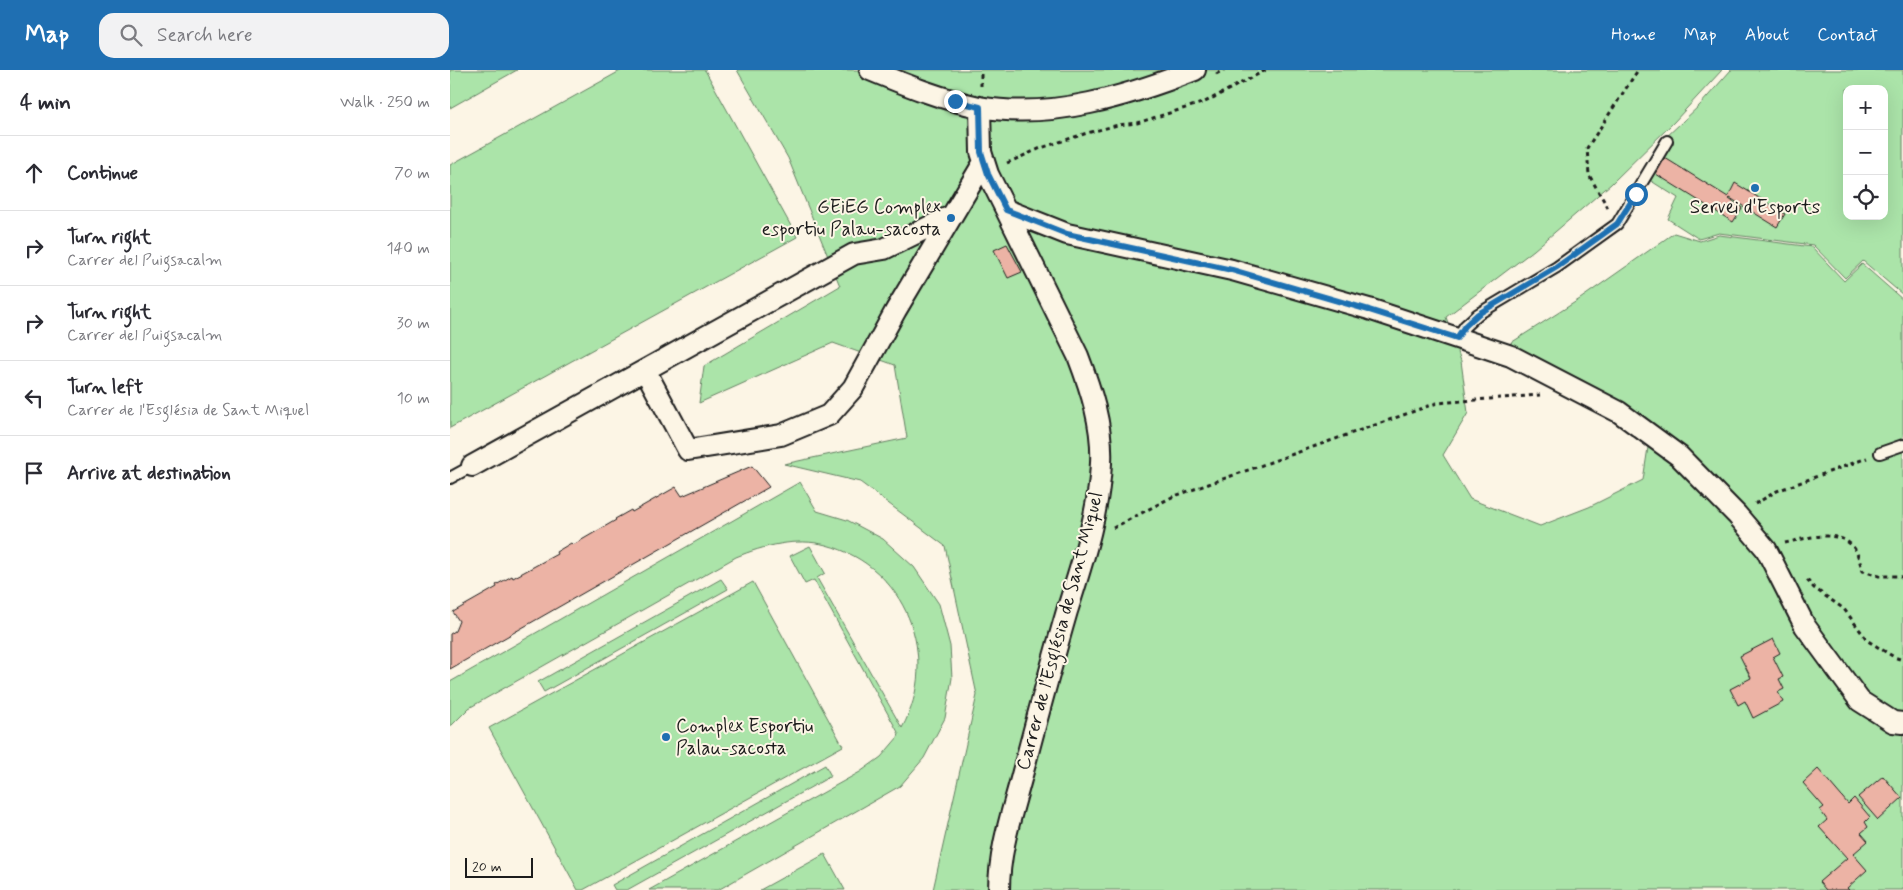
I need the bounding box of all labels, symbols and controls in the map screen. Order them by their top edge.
search box [99,13,449,58]
text: Map [25,20,69,51]
icon: search [117,21,145,49]
text: Search here [157,23,253,48]
text: Home [1611,23,1656,47]
text: Map [1684,23,1717,47]
text: About [1745,23,1789,47]
text: Contact [1817,23,1878,47]
map controls [1843,85,1888,220]
button: + [1843,85,1888,130]
text: 4 min [20,89,71,117]
route end [944,90,967,113]
text: Walk · 250 m [340,92,430,113]
button: − [1843,130,1888,175]
icon: ahead [20,159,48,187]
text: Continue [67,161,138,186]
text: 70 m [394,163,430,184]
button: locate [1843,175,1888,220]
marker: Servei d'Esports [1749,182,1761,194]
route start [1625,183,1648,206]
place label: GEiEG Complex esportiu Palau-sacosta [762,195,942,242]
place label: Servei d'Esports [1690,195,1820,220]
marker: GEiEG Complex esportiu Palau-sacosta [945,212,957,224]
text: Turn right [67,225,151,250]
icon: right [20,234,48,262]
text: 140 m [386,238,430,259]
text: Carrer del Puigsacalm [67,250,222,271]
text: Turn right [67,300,151,325]
icon: right [20,309,48,337]
text: 30 m [397,313,430,334]
text: Carrer del Puigsacalm [67,325,222,346]
text: Turn left [67,375,143,400]
icon: left [20,384,48,412]
text: 10 m [397,388,430,409]
text: Carrer de l'Església de Sant Miquel [67,400,309,421]
icon: arrive [20,459,48,487]
text: Arrive at destination [67,461,231,486]
street label: Carrer de l'Església de Sant Miquel [1011,489,1112,774]
place label: Complex Esportiu Palau-sacosta [676,714,813,761]
marker: Complex Esportiu Palau-sacosta [660,731,672,743]
scale bar [465,855,532,878]
text: 20 m [472,858,502,876]

